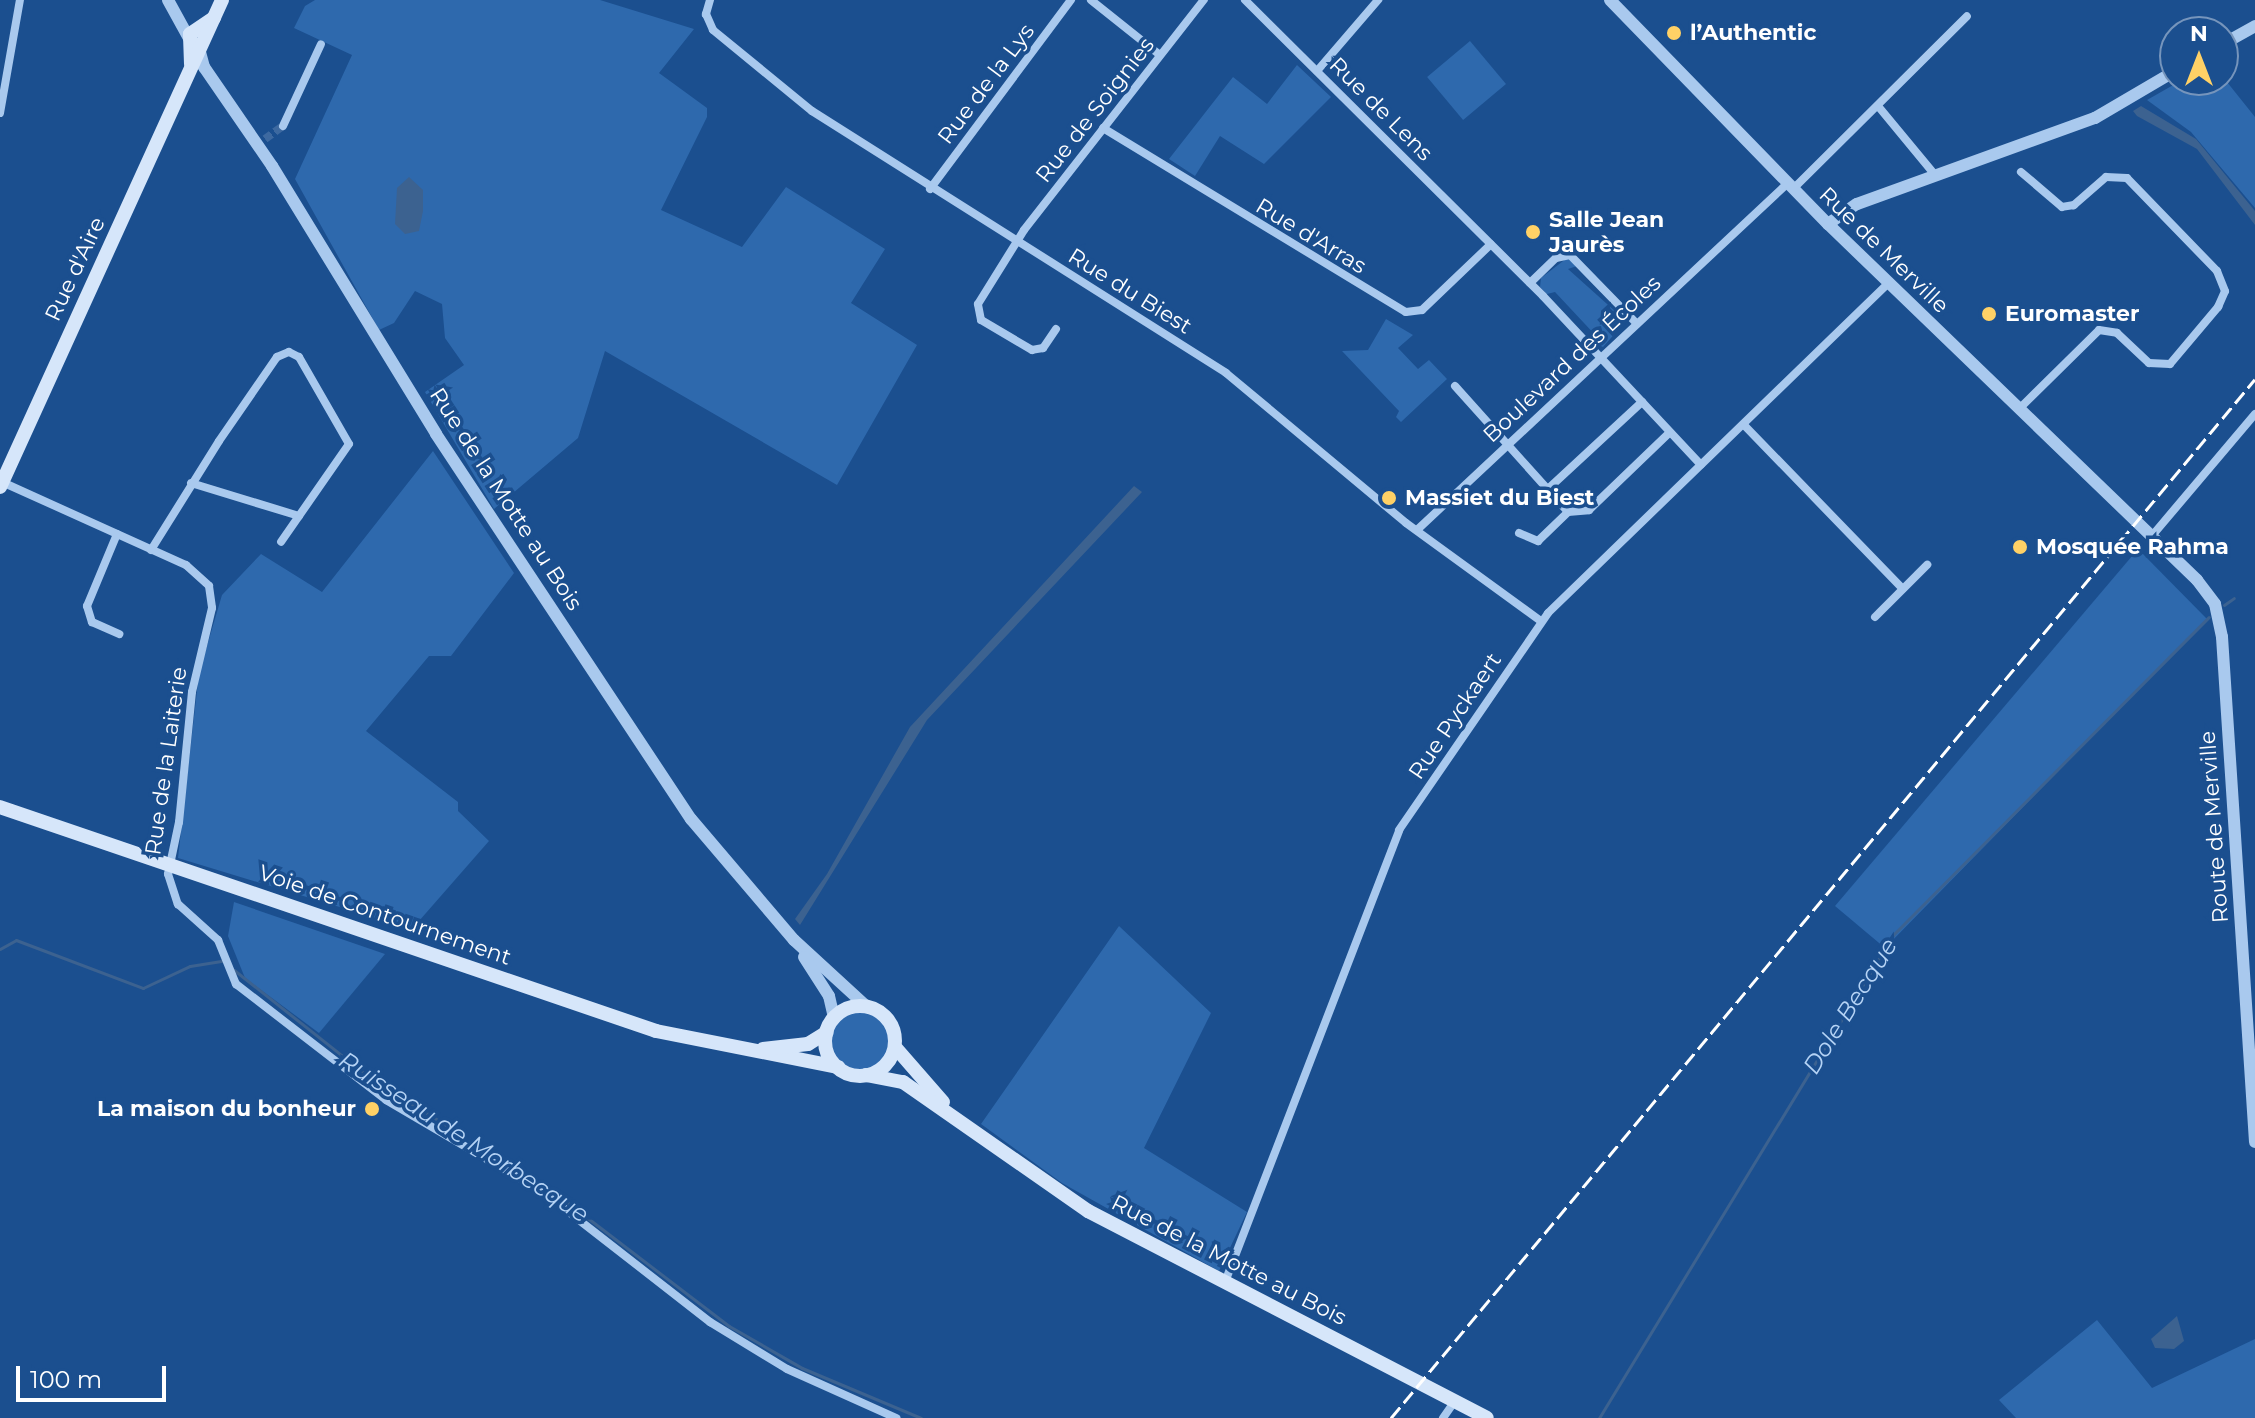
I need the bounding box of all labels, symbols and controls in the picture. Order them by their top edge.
north arrow [2159,16,2239,96]
street label: Rue de la Lys [932,19,1040,149]
place label: l’Authentic [1690,20,1816,46]
text: N [2190,20,2208,47]
marker: l’Authentic [1665,24,1683,42]
street label: Rue de Soignies [1030,32,1160,188]
street label: Rue de Lens [1324,52,1438,166]
street label: Rue de Merville [1814,181,1954,319]
street label: Rue d'Arras [1251,193,1371,279]
place label: Salle Jean Jaurès [1549,206,1664,258]
street label: Rue d'Aire [39,213,111,325]
marker: Salle Jean Jaurès [1524,223,1542,241]
street label: Rue du Biest [1063,243,1197,339]
street label: Boulevard des Écoles [1478,270,1666,448]
place label: Euromaster [2005,301,2139,327]
marker: Euromaster [1980,305,1998,323]
street label: Rue de la Motte au Bois [424,383,588,615]
place label: Massiet du Biest [1405,485,1594,511]
marker: Massiet du Biest [1380,489,1398,507]
place label: Mosquée Rahma [2036,534,2229,560]
marker: Mosquée Rahma [2011,538,2029,556]
street label: Rue Pyckaert [1403,648,1507,784]
street label: Rue de la Laiterie [140,665,192,857]
street label: Route de Merville [2194,730,2234,924]
street label: Voie de Contournement [255,859,515,971]
water label: Dole Becque [1797,933,1903,1079]
water label: Ruisseau de Morbecque [334,1045,594,1229]
place label: La maison du bonheur [97,1096,356,1122]
marker: La maison du bonheur [363,1100,381,1118]
street label: Rue de la Motte au Bois [1107,1189,1351,1331]
scale bar [20,1350,170,1400]
text: 100 m [30,1365,102,1394]

